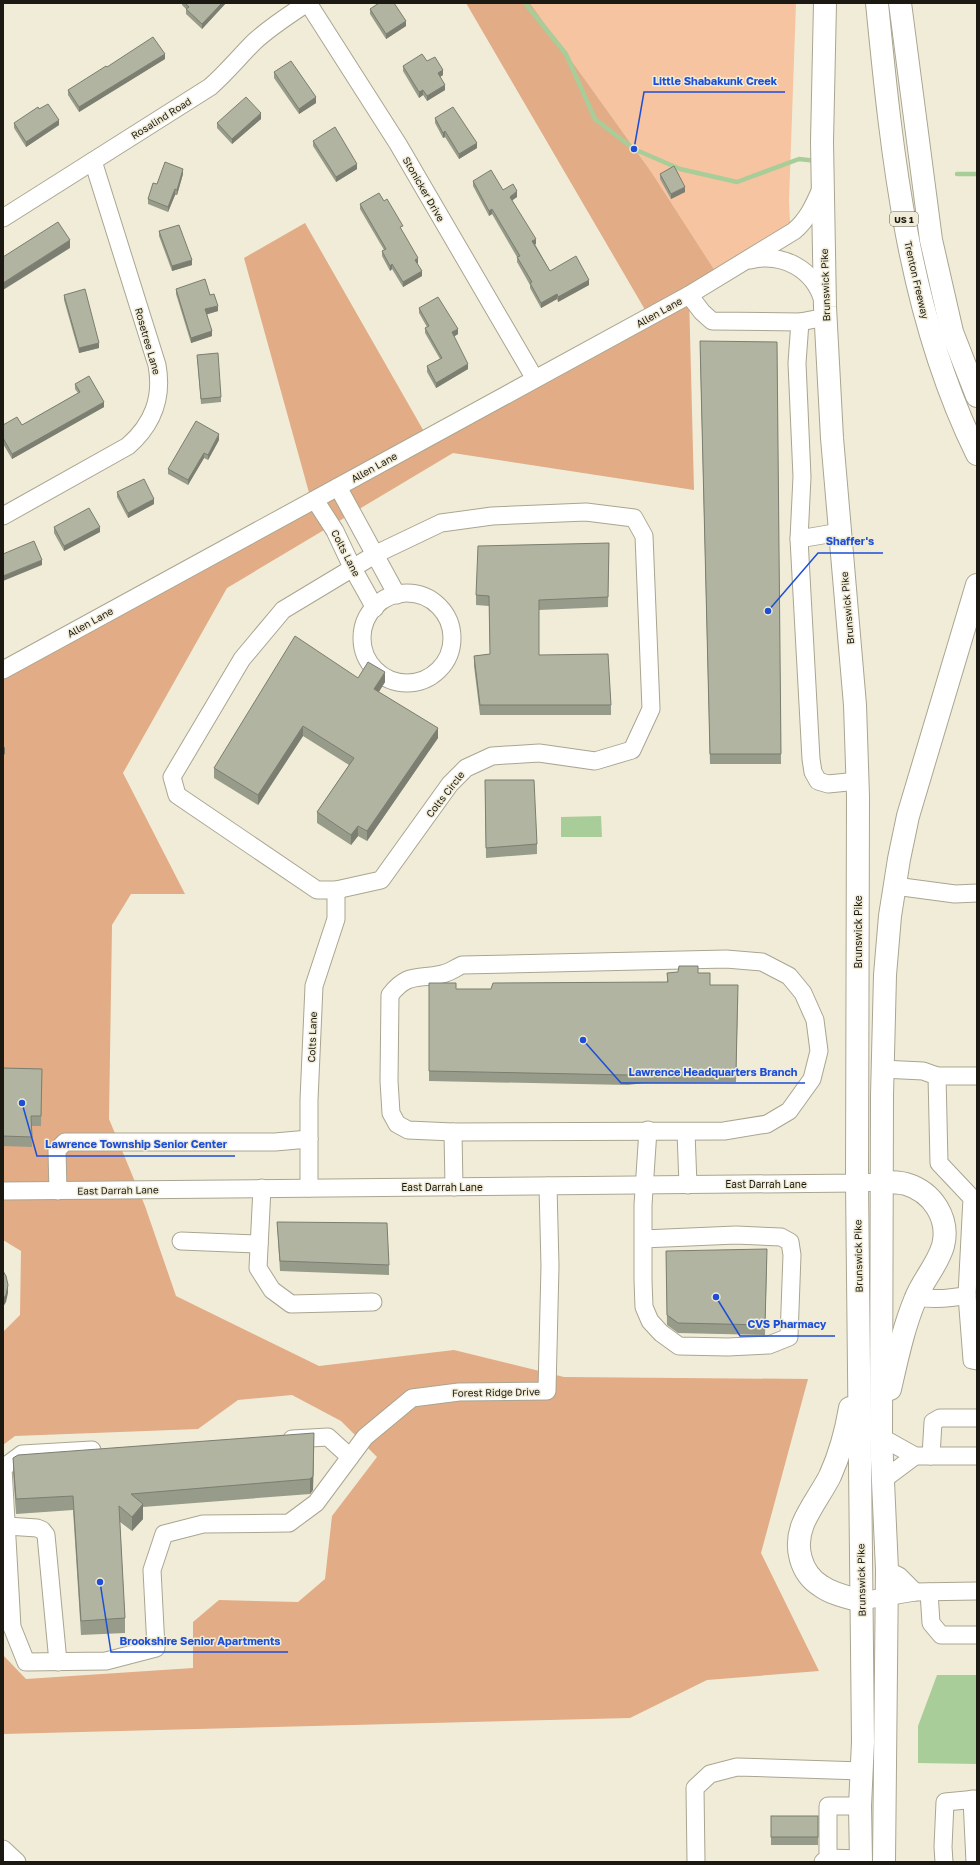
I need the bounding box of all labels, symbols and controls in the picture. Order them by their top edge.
callout: Little Shabakunk Creek [644,69,785,92]
text: Little Shabakunk Creek [653,74,778,87]
street label: Rosalind Road [129,95,193,141]
street label: Stonicker Drive [401,154,448,224]
road number: US 1 [890,212,918,226]
street label: Trenton Freeway [902,240,932,321]
street label: Brunswick Pike [818,248,832,322]
street label: Allen Lane [634,294,684,330]
street label: Rosetree Lane [133,306,163,376]
street label: Allen Lane [349,449,399,485]
street label: Colts Lane [329,528,363,579]
callout: Shaffer's [818,530,883,553]
text: Shaffer's [826,534,874,547]
street label: Brunswick Pike [838,571,856,645]
street label: Allen Lane [65,604,115,640]
street label: Colts Circle [423,768,467,819]
street label: Brunswick Pike [852,895,864,968]
street label: Colts Lane [305,1011,319,1063]
callout: Lawrence Headquarters Branch [621,1060,805,1083]
text: Lawrence Headquarters Branch [629,1065,798,1078]
callout: Lawrence Township Senior Center [37,1133,235,1156]
text: Lawrence Township Senior Center [45,1137,228,1150]
street label: East Darrah Lane [725,1178,807,1190]
street label: East Darrah Lane [401,1181,483,1193]
street label: East Darrah Lane [77,1183,159,1197]
street label: Brunswick Pike [851,1219,865,1293]
callout: CVS Pharmacy [740,1313,835,1336]
text: CVS Pharmacy [748,1317,827,1330]
street label: Forest Ridge Drive [452,1385,540,1399]
street label: Brunswick Pike [854,1543,868,1617]
callout: Brookshire Senior Apartments [111,1629,288,1652]
text: Brookshire Senior Apartments [120,1634,280,1647]

